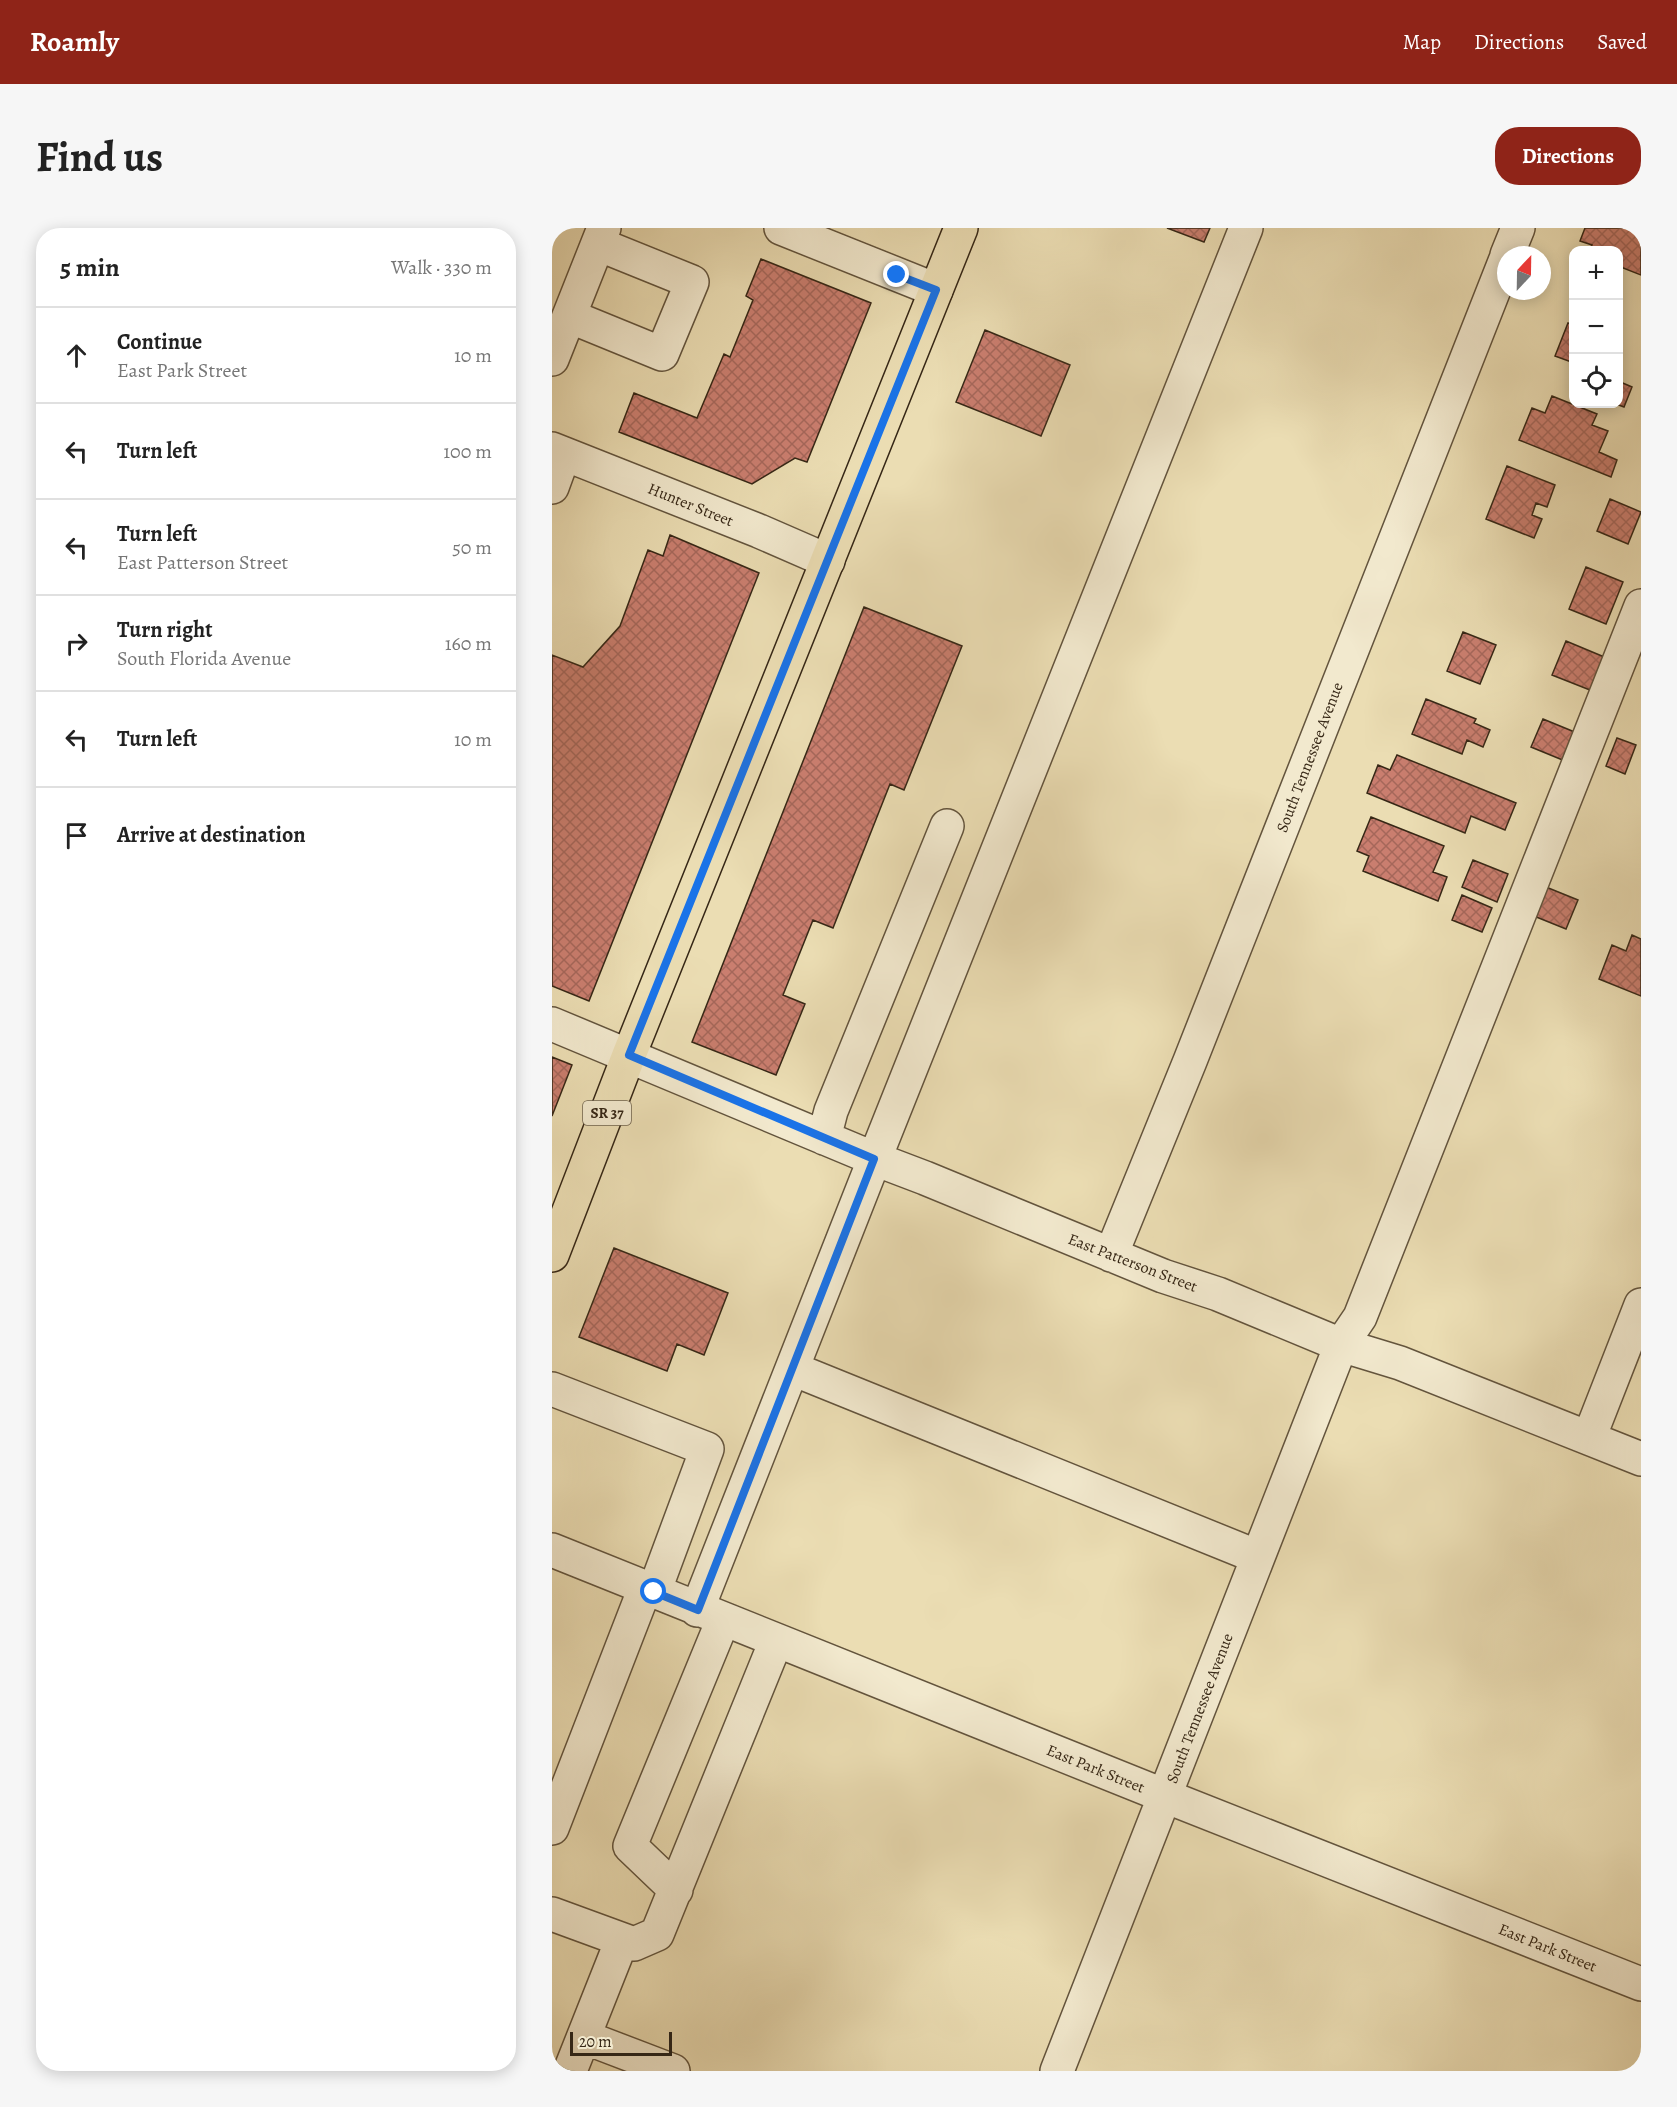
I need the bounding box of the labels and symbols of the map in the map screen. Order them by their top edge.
north arrow [1497,246,1551,300]
route end [883,261,909,287]
street label: Hunter Street [645,478,737,532]
street label: South Tennessee Avenue [1271,679,1349,836]
road number: SR 37 [583,1101,631,1125]
street label: East Patterson Street [1065,1228,1201,1298]
route start [640,1578,666,1604]
street label: South Tennessee Avenue [1161,1630,1239,1787]
street label: East Park Street [1043,1739,1148,1799]
street label: East Park Street [1495,1918,1600,1978]
scale bar [570,2029,672,2056]

